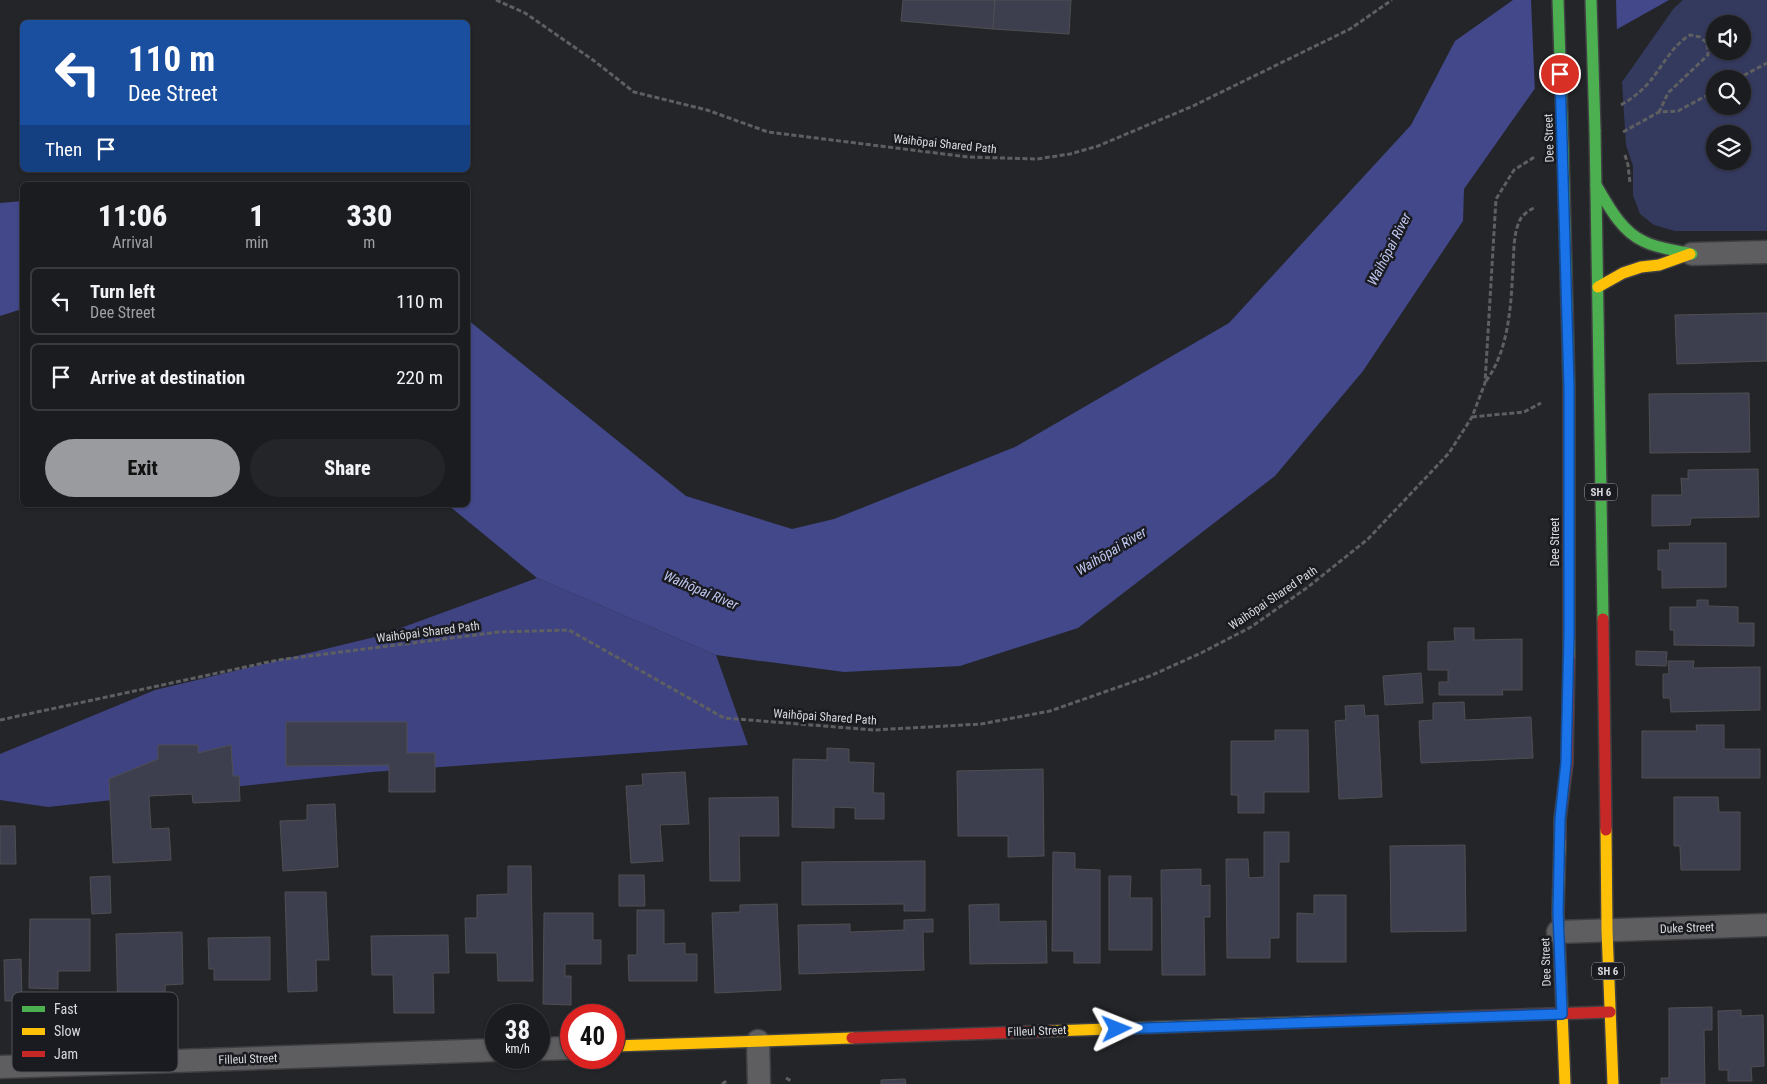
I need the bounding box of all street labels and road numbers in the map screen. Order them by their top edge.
street label: Dee Street [1541,113,1557,163]
street label: Waihōpai Shared Path [893,132,998,156]
road number: SH 6 [1585,484,1617,501]
street label: Dee Street [1548,517,1562,566]
street label: Waihōpai Shared Path [1226,563,1320,633]
street label: Waihōpai Shared Path [376,619,481,645]
street label: Waihōpai Shared Path [773,706,877,728]
street label: Duke Street [1660,920,1715,936]
street label: Dee Street [1538,937,1554,987]
road number: SH 6 [1592,962,1624,979]
street label: Filleul Street [1007,1023,1067,1039]
street label: Filleul Street [218,1051,278,1067]

